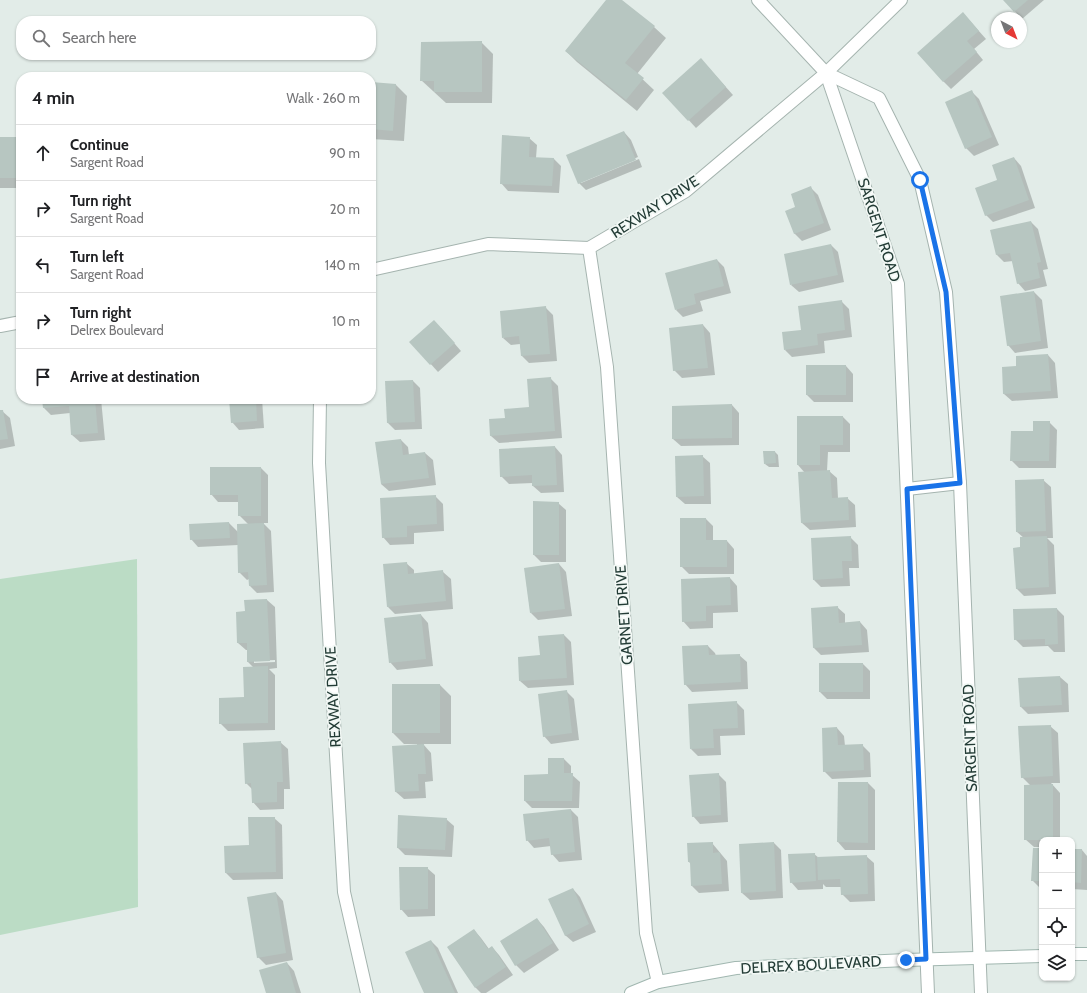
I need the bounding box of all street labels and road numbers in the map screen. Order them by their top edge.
street label: REXWAY DRIVE [608,172,702,242]
street label: SARGENT ROAD [854,176,904,284]
street label: GARNET DRIVE [612,565,636,665]
street label: REXWAY DRIVE [321,646,345,748]
street label: SARGENT ROAD [959,684,981,792]
street label: DELREX BOULEVARD [740,952,882,978]

